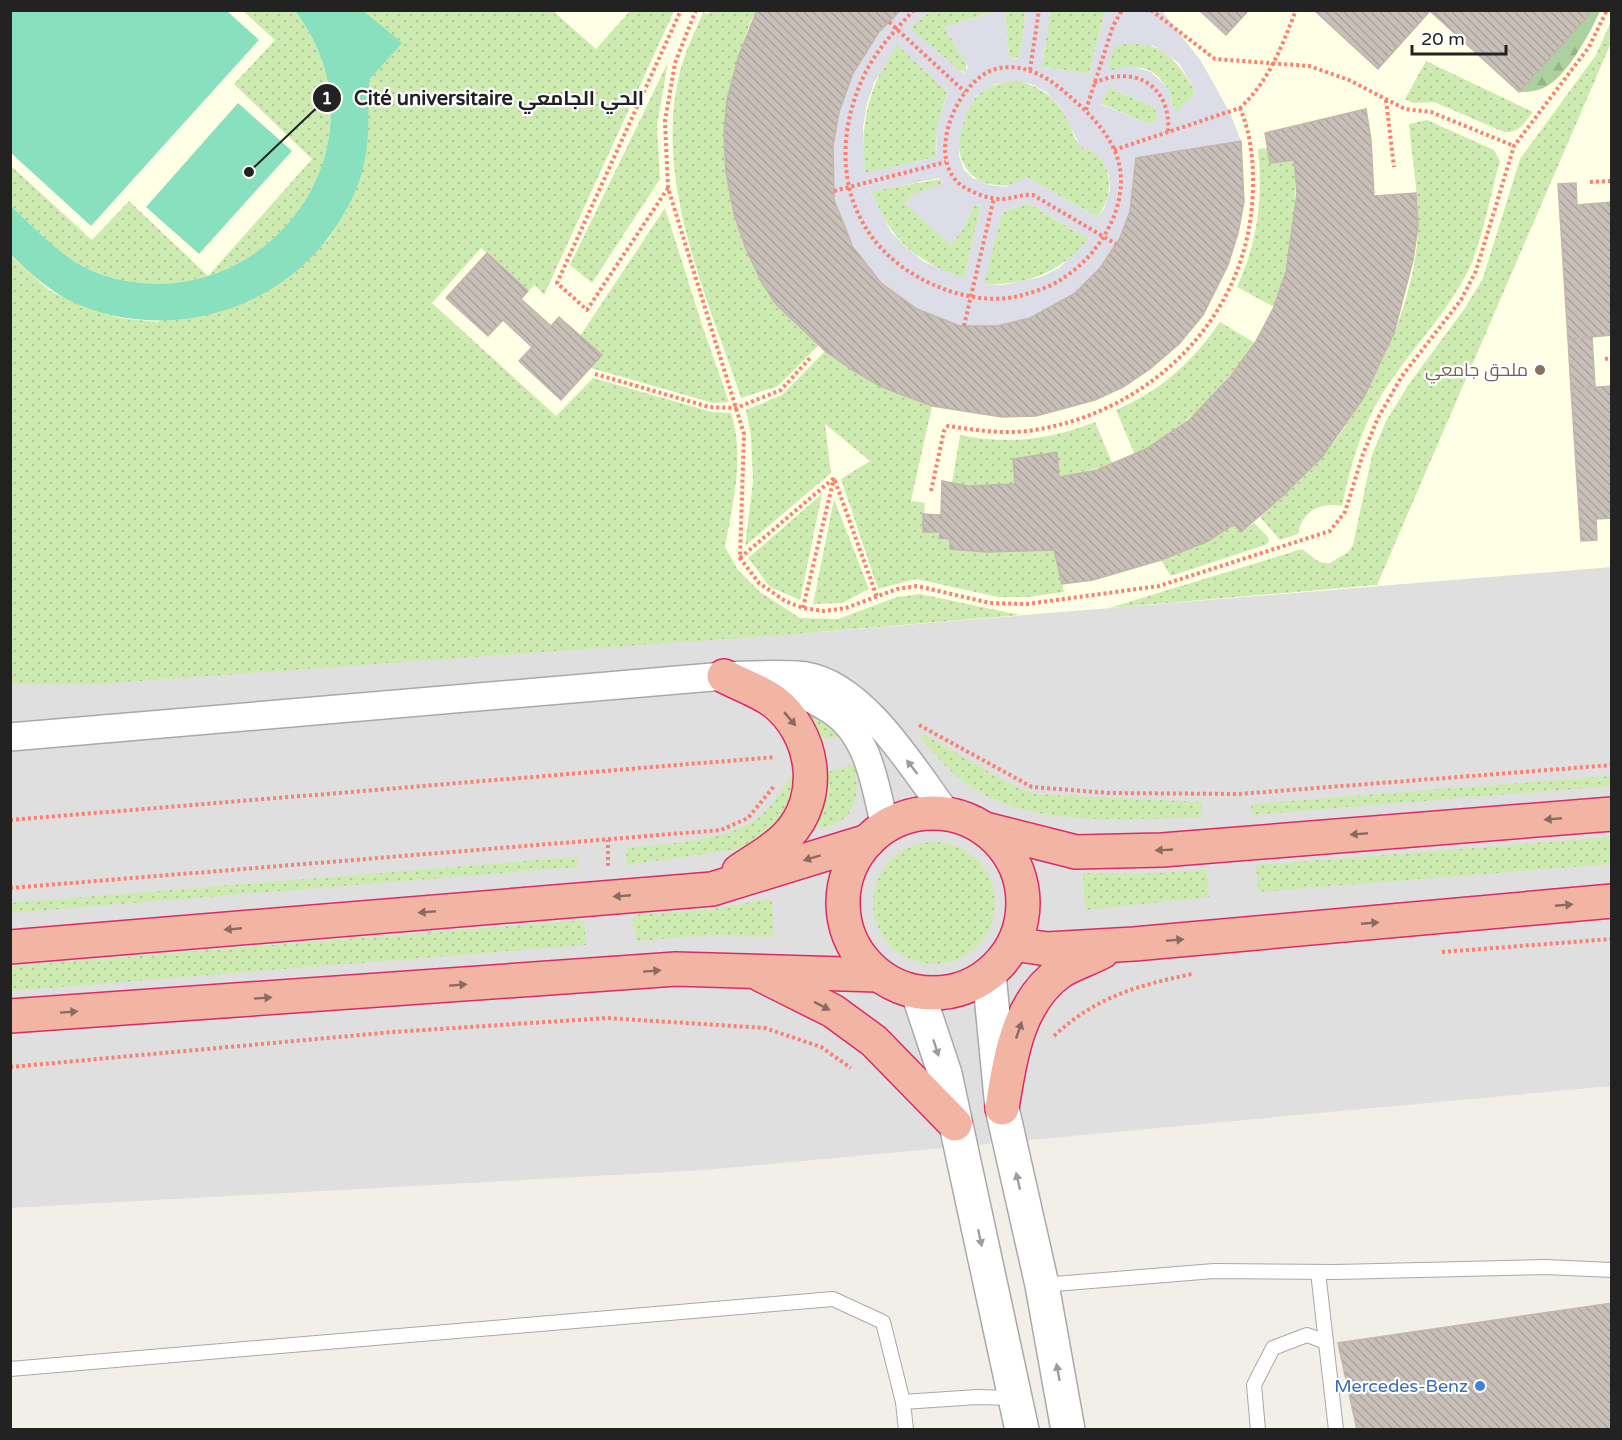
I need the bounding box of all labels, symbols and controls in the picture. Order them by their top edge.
scale bar [1412,18,1506,56]
text: 20 m [1421,28,1465,50]
callout: Cité universitaire الحي الجامعي [312,79,656,117]
text: 1 [321,87,333,109]
text: Cité universitaire الحي الجامعي [354,87,644,114]
place label: ملحق جامعي [1425,359,1528,384]
marker: ملحق جامعي [1533,363,1547,377]
one-way arrow [783,711,796,726]
one-way arrow [905,759,918,775]
one-way arrow [1544,814,1563,824]
one-way arrow [1349,829,1368,839]
one-way arrow [1155,845,1174,854]
one-way arrow [803,854,821,863]
one-way arrow [612,891,631,901]
one-way arrow [1554,900,1573,910]
one-way arrow [418,908,437,917]
one-way arrow [1360,918,1379,928]
one-way arrow [223,924,242,933]
one-way arrow [1166,935,1185,945]
one-way arrow [643,966,662,976]
one-way arrow [448,980,467,990]
one-way arrow [254,994,273,1003]
one-way arrow [814,1001,831,1010]
one-way arrow [59,1007,78,1017]
one-way arrow [1014,1021,1024,1039]
one-way arrow [932,1039,941,1057]
one-way arrow [1013,1172,1023,1190]
one-way arrow [976,1229,985,1248]
one-way arrow [1053,1362,1062,1381]
place label: Mercedes-Benz [1334,1375,1468,1397]
marker: Mercedes-Benz [1473,1379,1487,1393]

